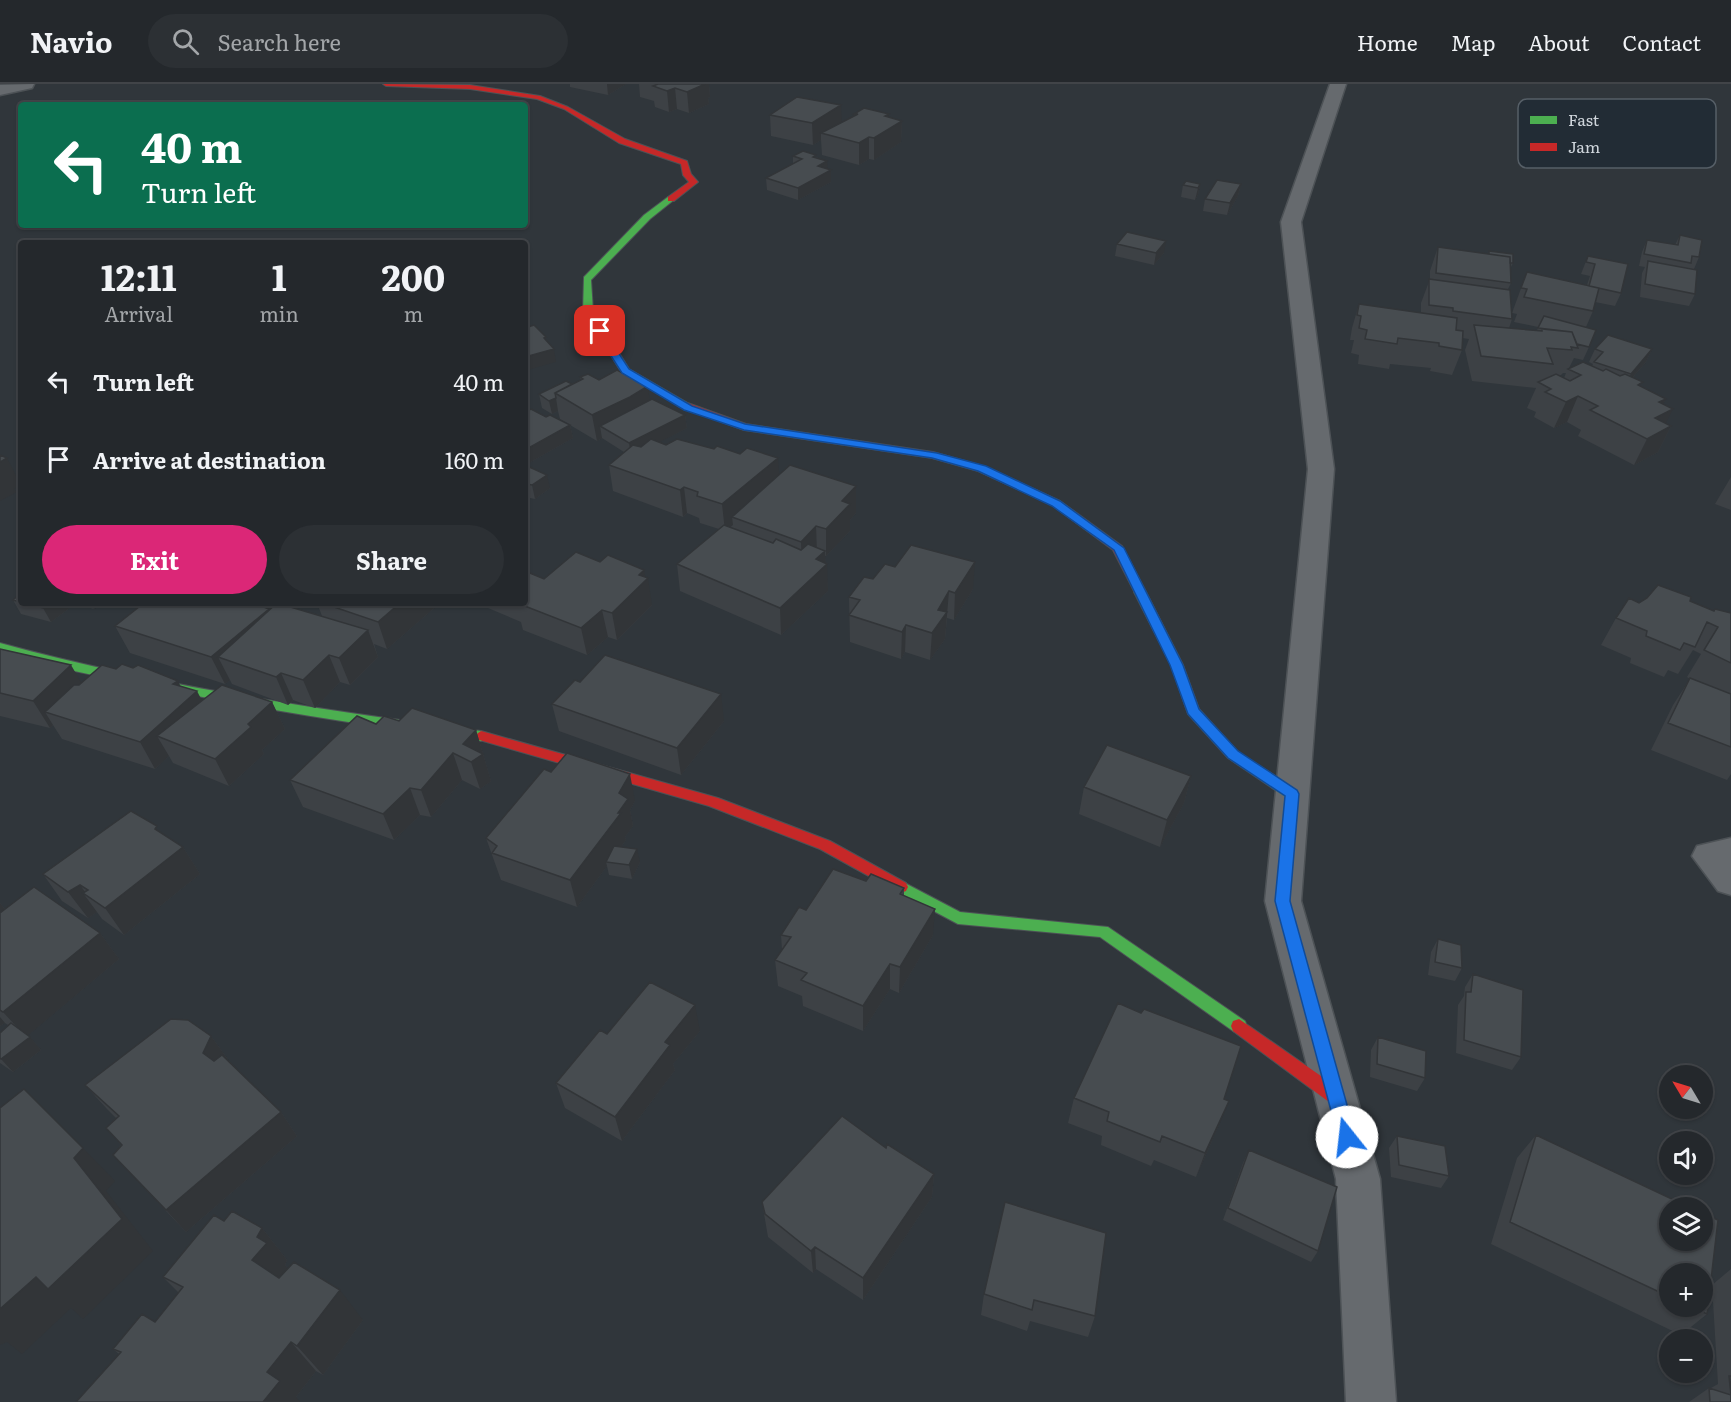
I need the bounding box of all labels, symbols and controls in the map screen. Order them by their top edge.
search box [148,14,568,68]
text: Navio [30,20,112,62]
icon: search [169,25,202,58]
text: Search here [217,25,341,58]
text: Home [1357,26,1418,57]
text: Map [1451,26,1495,57]
text: About [1528,26,1590,57]
text: Contact [1623,26,1701,57]
legend [1518,99,1716,168]
text: Fast [1568,107,1600,131]
text: 40 m [141,114,242,176]
icon: left [42,126,120,204]
text: Jam [1568,134,1601,158]
text: Turn left [141,171,256,211]
text: 12:11 [101,249,177,302]
text: 1 [272,249,287,302]
text: 200 [382,249,445,302]
text: Arrival [105,298,173,328]
text: min [259,298,299,328]
text: m [404,298,423,328]
pin [574,305,625,356]
icon: arrive [583,314,616,347]
icon: left [42,365,75,398]
text: Turn left [93,365,194,398]
text: 40 m [453,365,504,398]
icon: arrive [42,443,75,476]
text: Arrive at destination [93,443,326,476]
text: 160 m [445,443,504,476]
button: Exit [42,525,267,594]
button: Share [279,525,504,594]
north arrow [1659,1065,1713,1119]
map controls [1659,1065,1713,1383]
position arrow [1315,1105,1379,1169]
button: sound [1659,1131,1713,1185]
button: layers [1659,1197,1713,1251]
button: + [1659,1263,1713,1317]
button: − [1659,1329,1713,1383]

